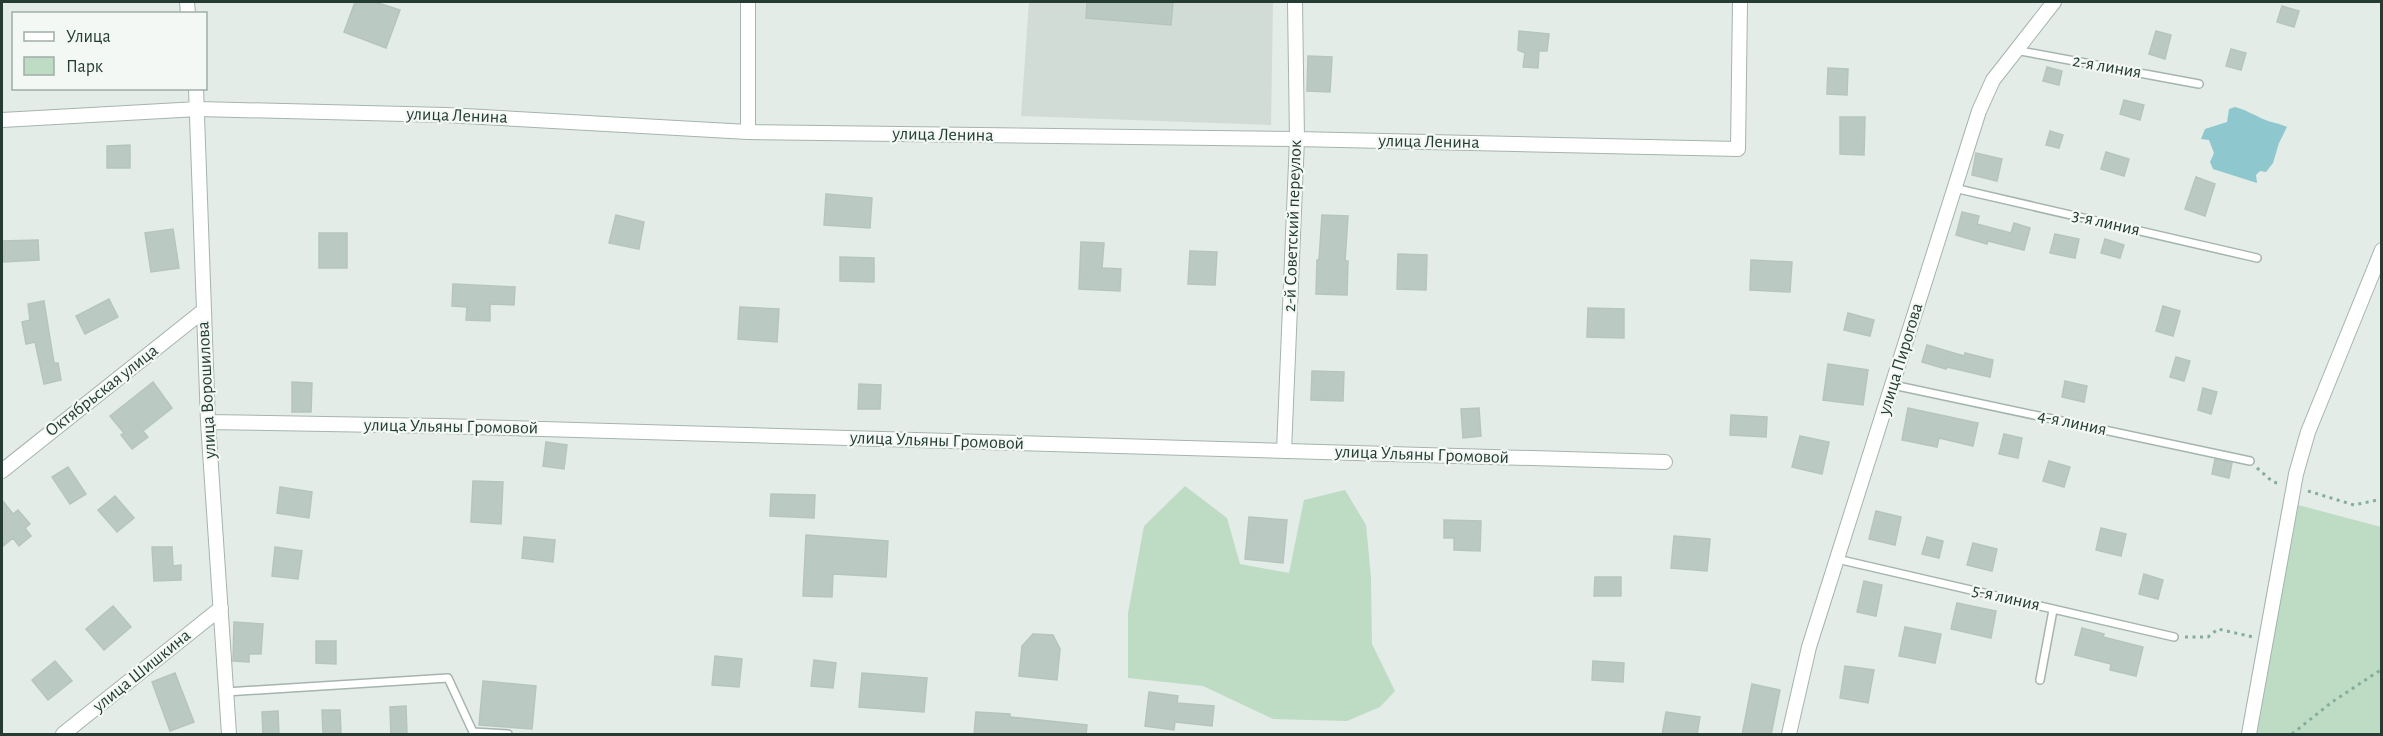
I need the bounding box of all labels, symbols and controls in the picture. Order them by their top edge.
legend [12,12,207,90]
text: Улица [66,28,111,46]
street label: 2-я линия [2071,52,2143,82]
text: Парк [66,58,104,76]
street label: улица Ленина [405,105,508,127]
street label: улица Ленина [891,125,994,145]
street label: улица Ленина [1377,132,1480,152]
street label: 2-й Советский переулок [1281,139,1305,312]
street label: 3-я линия [2070,206,2142,240]
street label: улица Пирогова [1875,301,1927,418]
street label: улица Ворошилова [194,321,220,460]
street label: Октябрьская улица [42,341,162,440]
street label: 4-я линия [2036,407,2108,439]
street label: улица Ульяны Громовой [363,416,538,438]
street label: улица Ульяны Громовой [849,429,1024,453]
street label: улица Ульяны Громовой [1334,443,1509,467]
street label: 5-я линия [1970,581,2042,615]
street label: улица Шишкина [89,626,194,716]

